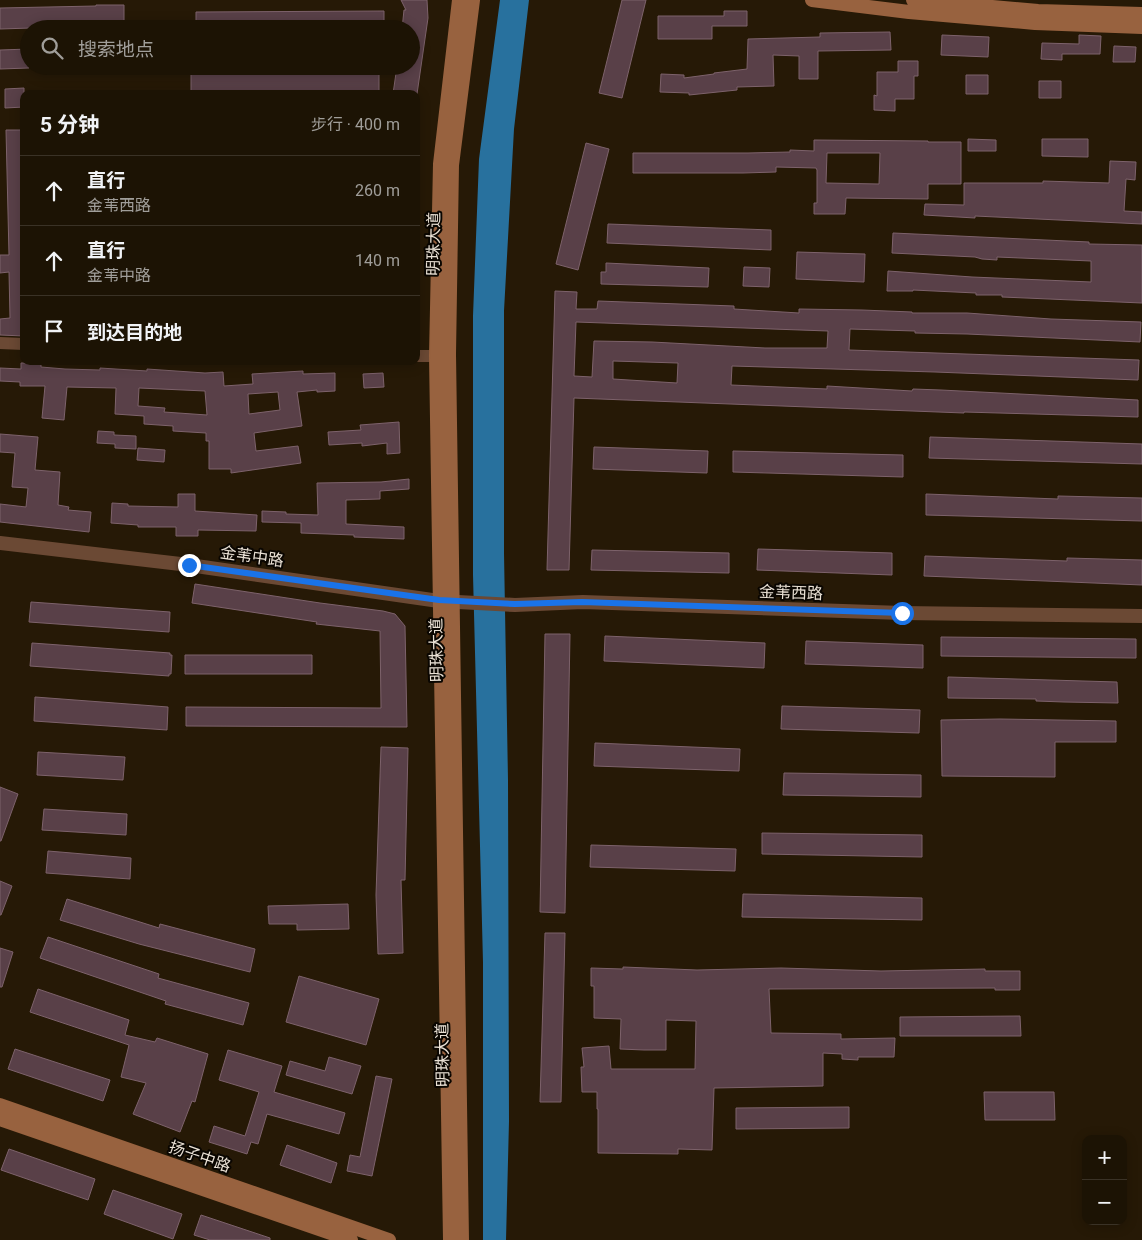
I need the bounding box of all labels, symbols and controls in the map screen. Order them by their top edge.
search box [20,20,420,75]
icon: search [38,34,66,62]
text: 搜索地点 [78,38,154,61]
text: 5 分钟 [40,113,99,137]
text: 步行 · 400 m [311,115,400,134]
text: 直行 [87,169,125,192]
icon: ahead [40,177,68,205]
text: 260 m [355,181,400,200]
text: 金苇西路 [87,196,151,215]
street label: 明珠大道 [423,212,444,276]
text: 直行 [87,239,125,262]
icon: ahead [40,247,68,275]
text: 140 m [355,251,400,270]
text: 金苇中路 [87,266,151,285]
icon: arrive [40,317,68,345]
text: 到达目的地 [87,321,182,344]
street label: 金苇中路 [219,543,285,570]
route end [178,554,201,577]
street label: 金苇西路 [759,582,823,603]
route start [891,602,914,625]
street label: 明珠大道 [426,618,447,682]
street label: 明珠大道 [432,1023,453,1087]
map controls [1082,1135,1127,1225]
button: + [1082,1135,1127,1180]
street label: 扬子中路 [166,1137,233,1176]
button: − [1082,1180,1127,1225]

